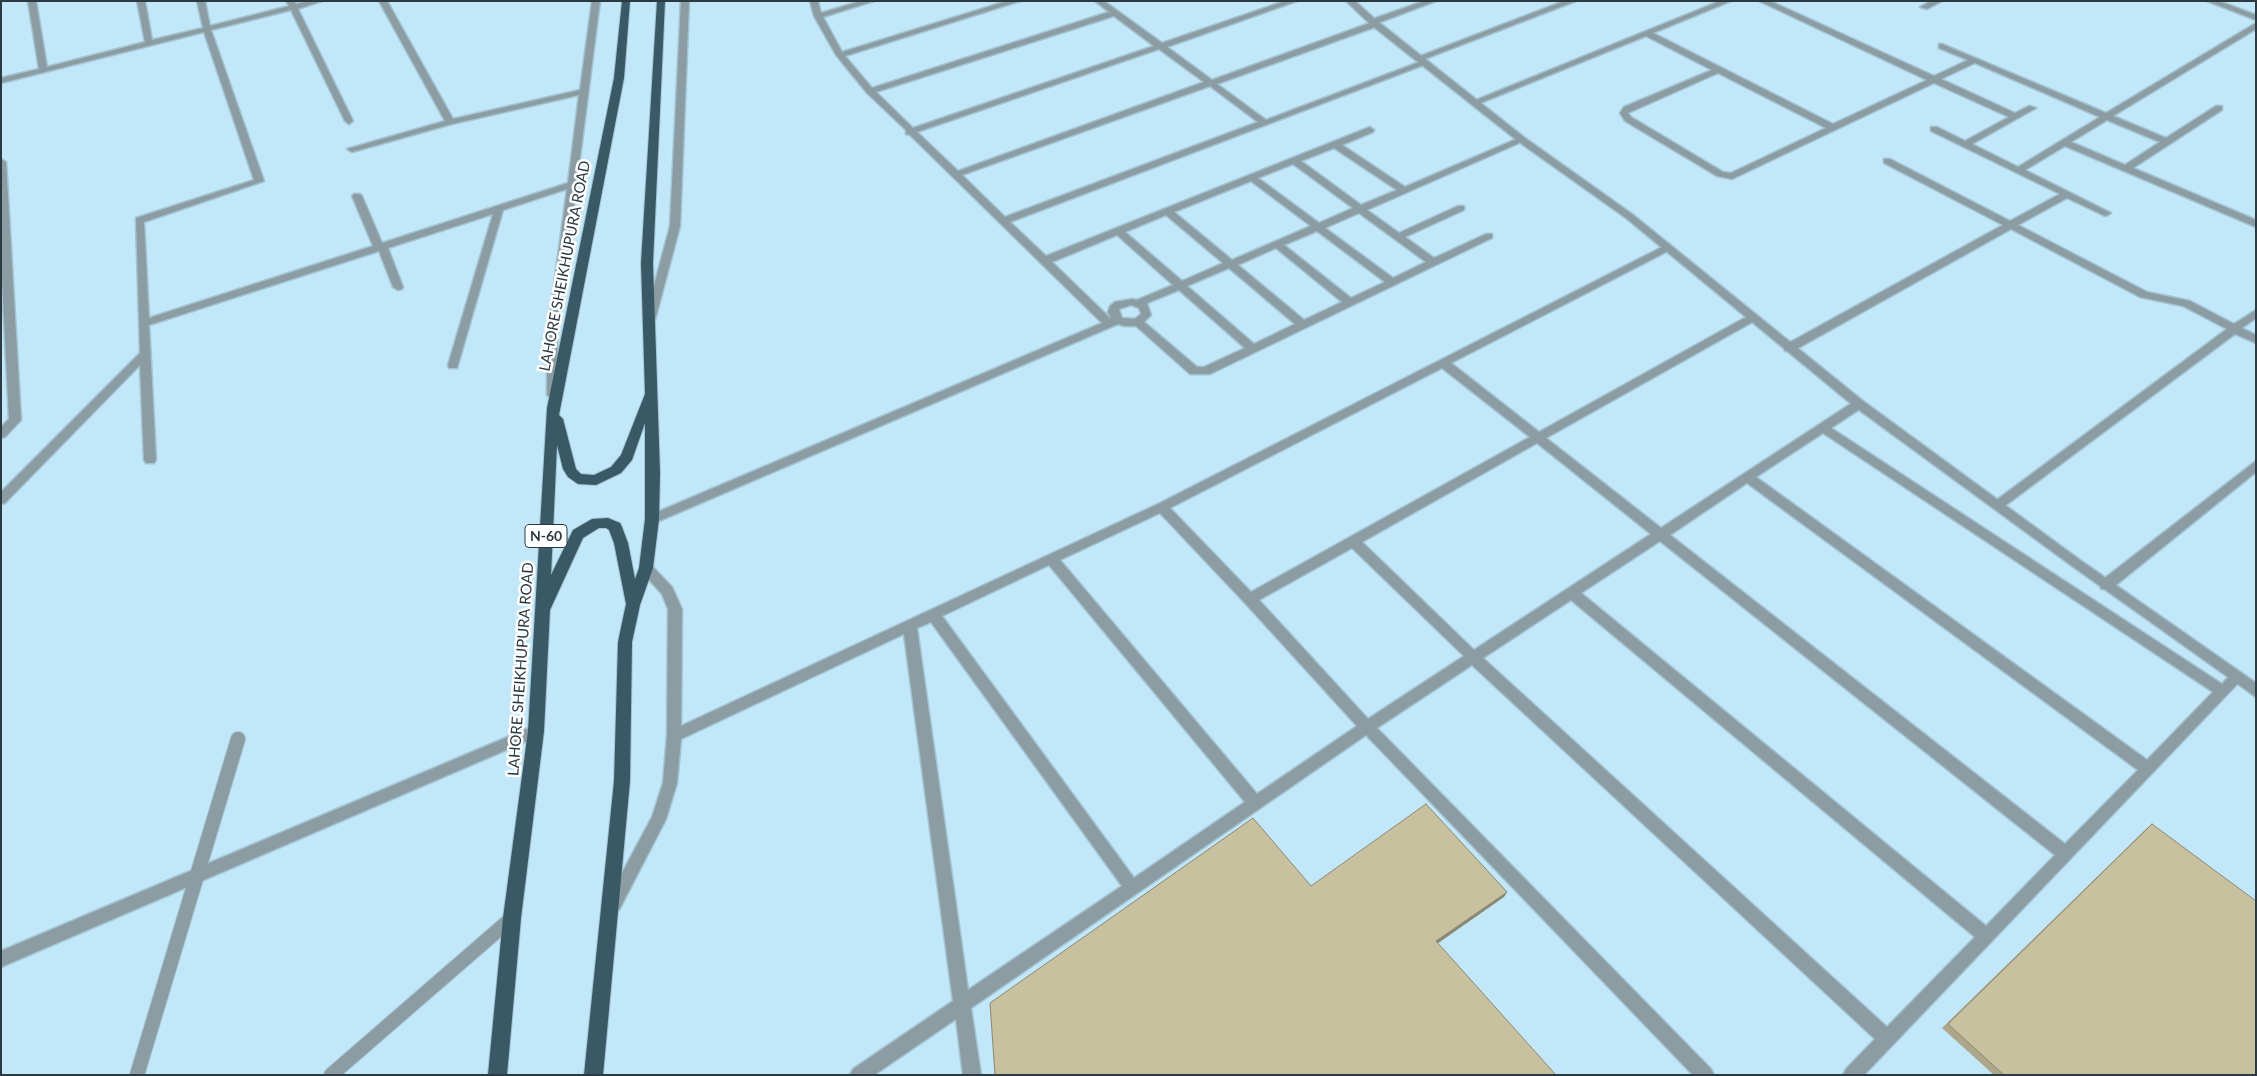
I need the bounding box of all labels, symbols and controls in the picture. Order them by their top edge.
street label: LAHORE SHEIKHUPURA ROAD [536,159,594,373]
road number: N-60 [525,524,567,548]
street label: LAHORE SHEIKHUPURA ROAD [505,562,537,776]

